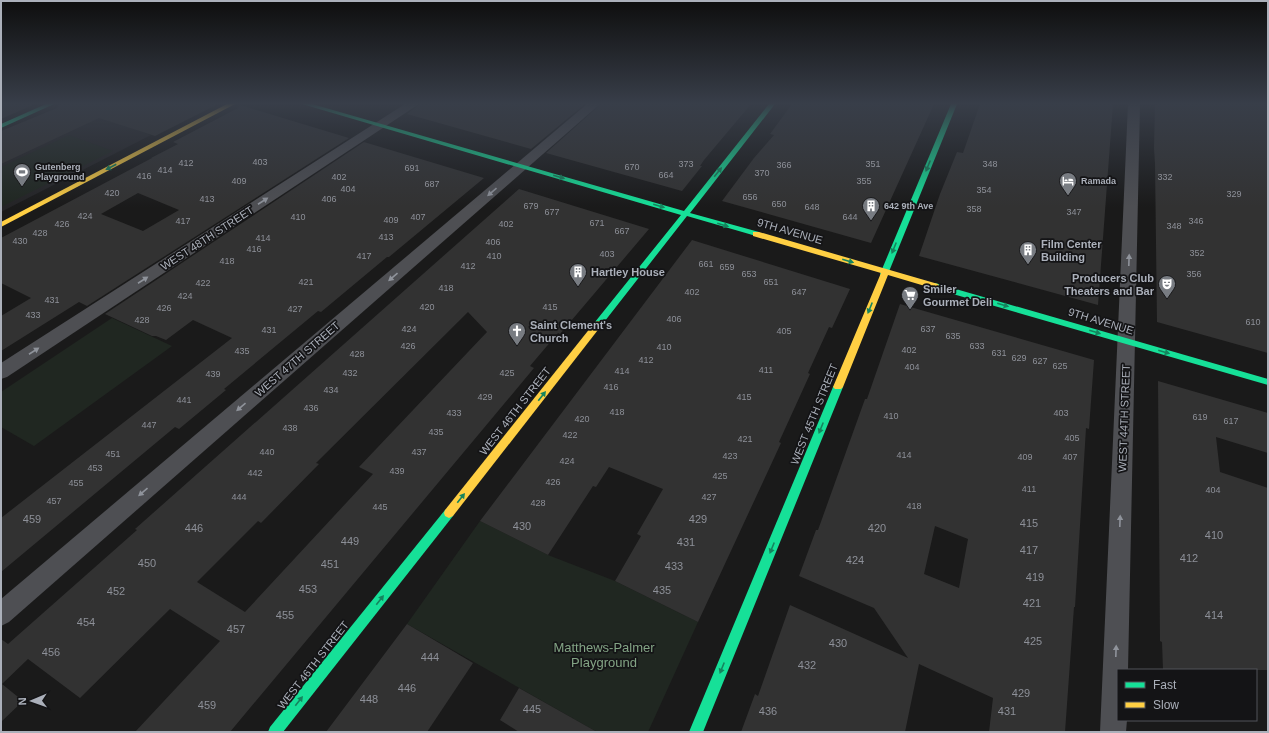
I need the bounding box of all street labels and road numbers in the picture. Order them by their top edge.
street label: WEST 48TH STREET [158,203,256,272]
street label: 9TH AVENUE [756,216,824,246]
street label: 9TH AVENUE [1067,305,1135,337]
street label: WEST 47TH STREET [252,319,342,399]
street label: WEST 45TH STREET [788,361,840,466]
street label: WEST 44TH STREET [1116,364,1132,472]
street label: WEST 46TH STREET [477,365,553,457]
street label: WEST 46TH STREET [275,619,351,711]

